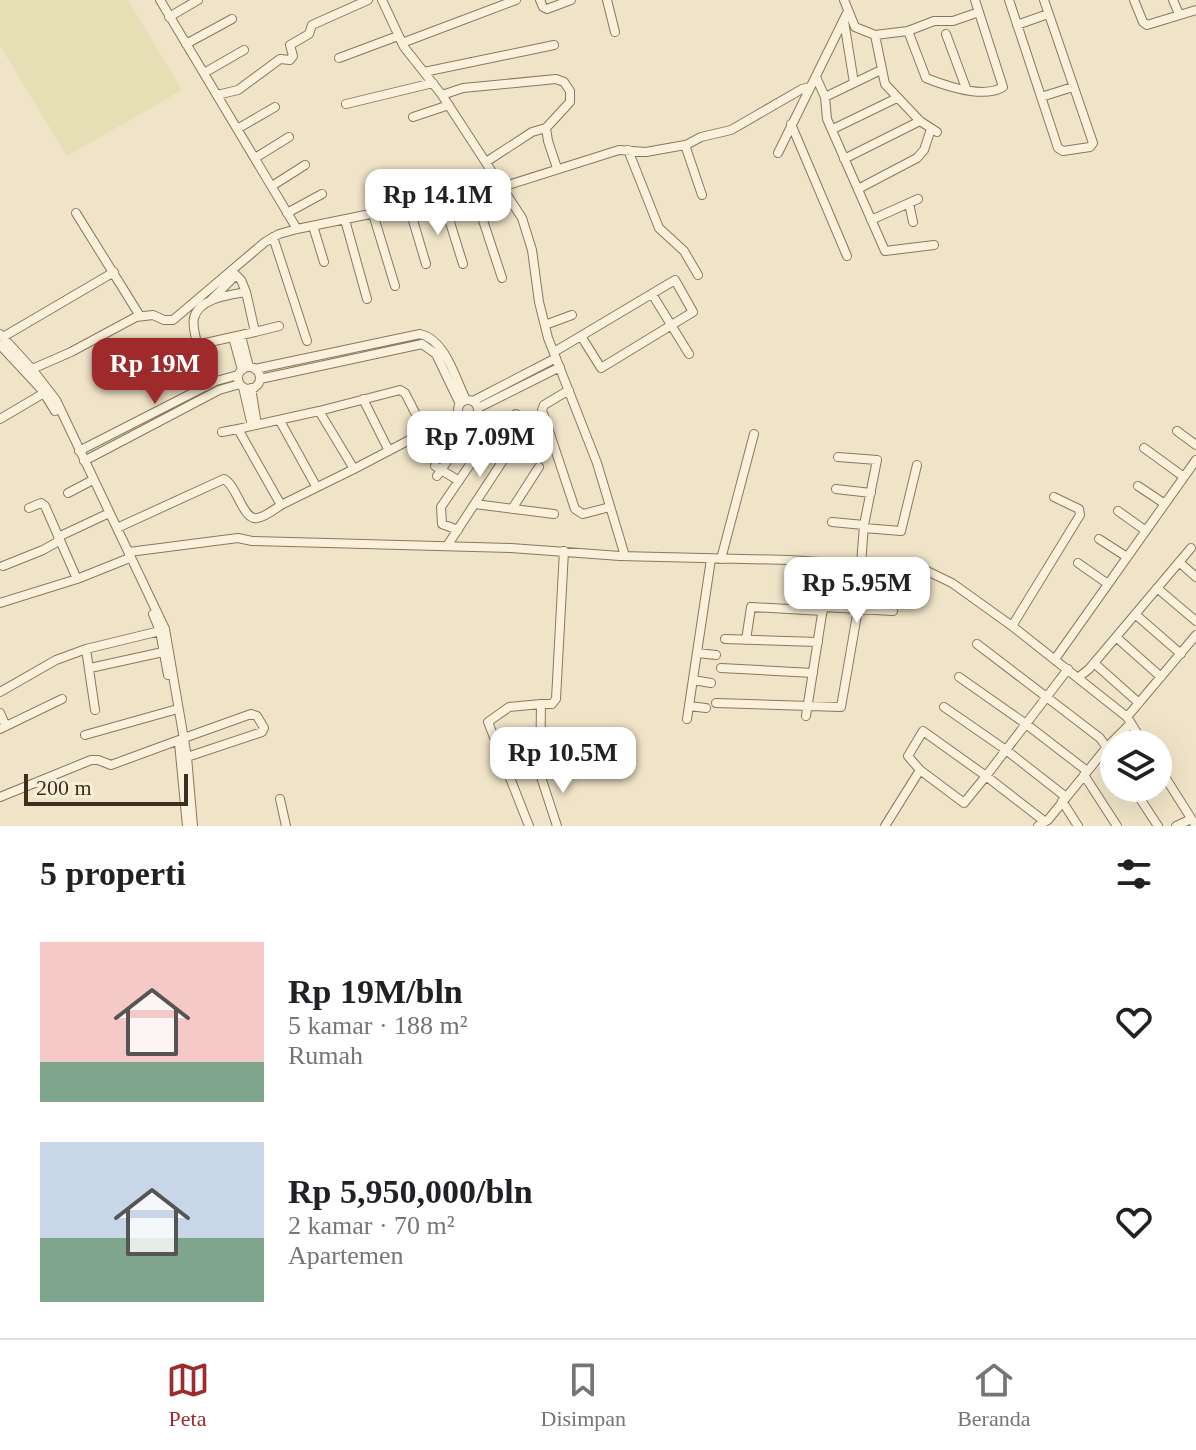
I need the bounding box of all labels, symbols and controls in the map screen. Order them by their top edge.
pin: Rp 14.1M [355,169,521,237]
text: Rp 14.1M [383,180,493,209]
pin: Rp 19M [90,338,220,406]
text: Rp 19M [110,349,200,378]
pin: Rp 7.09M [397,411,563,479]
text: Rp 7.09M [425,422,535,451]
pin: Rp 5.95M [774,557,940,625]
text: Rp 5.95M [802,568,912,597]
pin: Rp 10.5M [480,727,646,795]
map controls [1100,730,1172,802]
button: layers [1100,730,1172,802]
text: Rp 10.5M [508,738,618,767]
scale bar [24,770,188,806]
text: 200 m [36,775,92,800]
icon: filters [1112,852,1156,896]
text: 5 properti [40,855,186,892]
text: Rp 19M/bln [288,973,463,1010]
icon: home [104,974,200,1070]
icon: heart [1112,1000,1156,1044]
text: 5 kamar · 188 m² [288,1011,468,1040]
text: Rumah [288,1041,363,1070]
text: Rp 5,950,000/bln [288,1173,533,1210]
icon: home [104,1174,200,1270]
icon: heart [1112,1200,1156,1244]
text: 2 kamar · 70 m² [288,1211,455,1240]
text: Apartemen [288,1241,404,1270]
tab: Peta [166,1358,210,1432]
tab: Disimpan [541,1358,626,1432]
tab: Beranda [957,1358,1030,1432]

